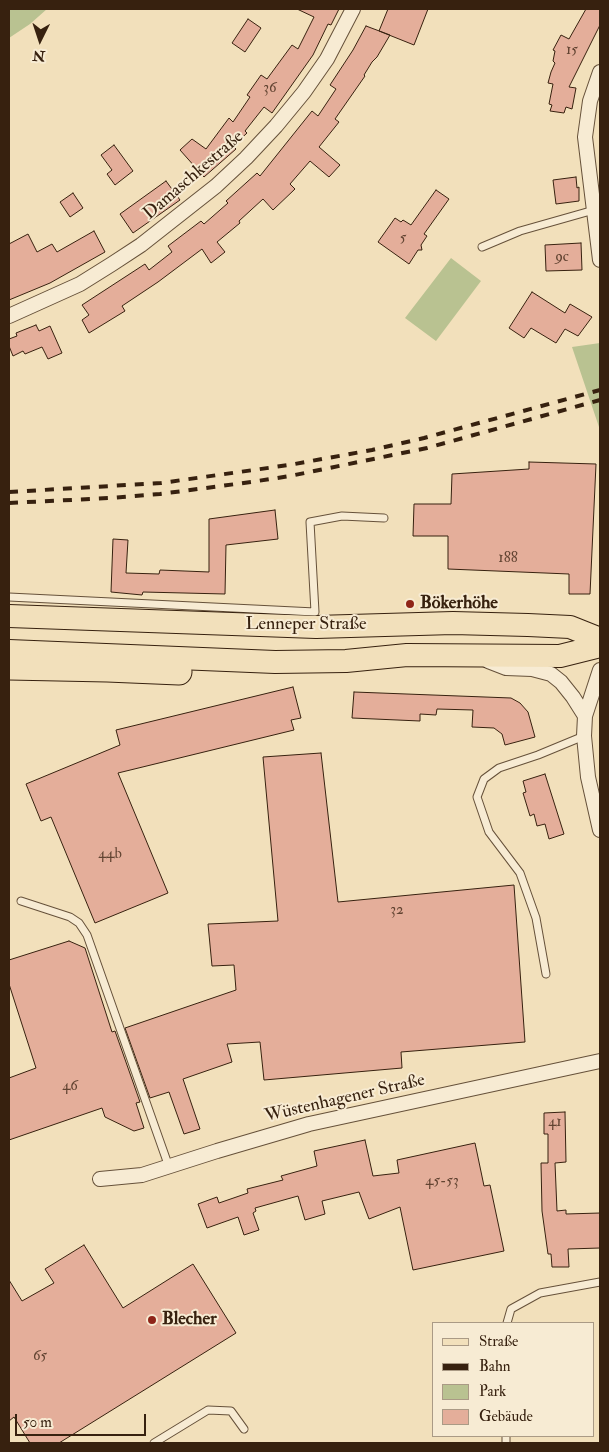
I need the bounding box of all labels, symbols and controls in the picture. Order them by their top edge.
north arrow [15,15,65,65]
house number: 15 [566,42,578,60]
text: N [32,47,46,64]
house number: 36 [263,80,277,98]
street label: Damaschkestraße [140,127,248,225]
house number: 5 [400,230,406,248]
house number: 9c [555,249,569,267]
house number: 188 [498,550,518,568]
place label: Bökerhöhe [420,593,498,615]
marker: Bökerhöhe [404,598,416,610]
street label: Lenneper Straße [246,614,366,636]
house number: 44b [98,846,122,864]
house number: 32 [390,902,404,920]
street label: Wüstenhagener Straße [263,1070,427,1128]
house number: 46 [62,1078,78,1096]
house number: 41 [548,1114,562,1132]
house number: 45-53 [425,1173,459,1191]
place label: Blecher [162,1309,217,1331]
marker: Blecher [146,1314,158,1326]
legend [432,1322,594,1437]
text: Straße [479,1332,518,1351]
house number: 65 [33,1348,47,1366]
text: Bahn [479,1357,511,1376]
text: Park [479,1382,506,1401]
scale bar [18,1404,149,1436]
text: Gebäude [479,1407,533,1426]
text: 50 m [23,1413,52,1432]

